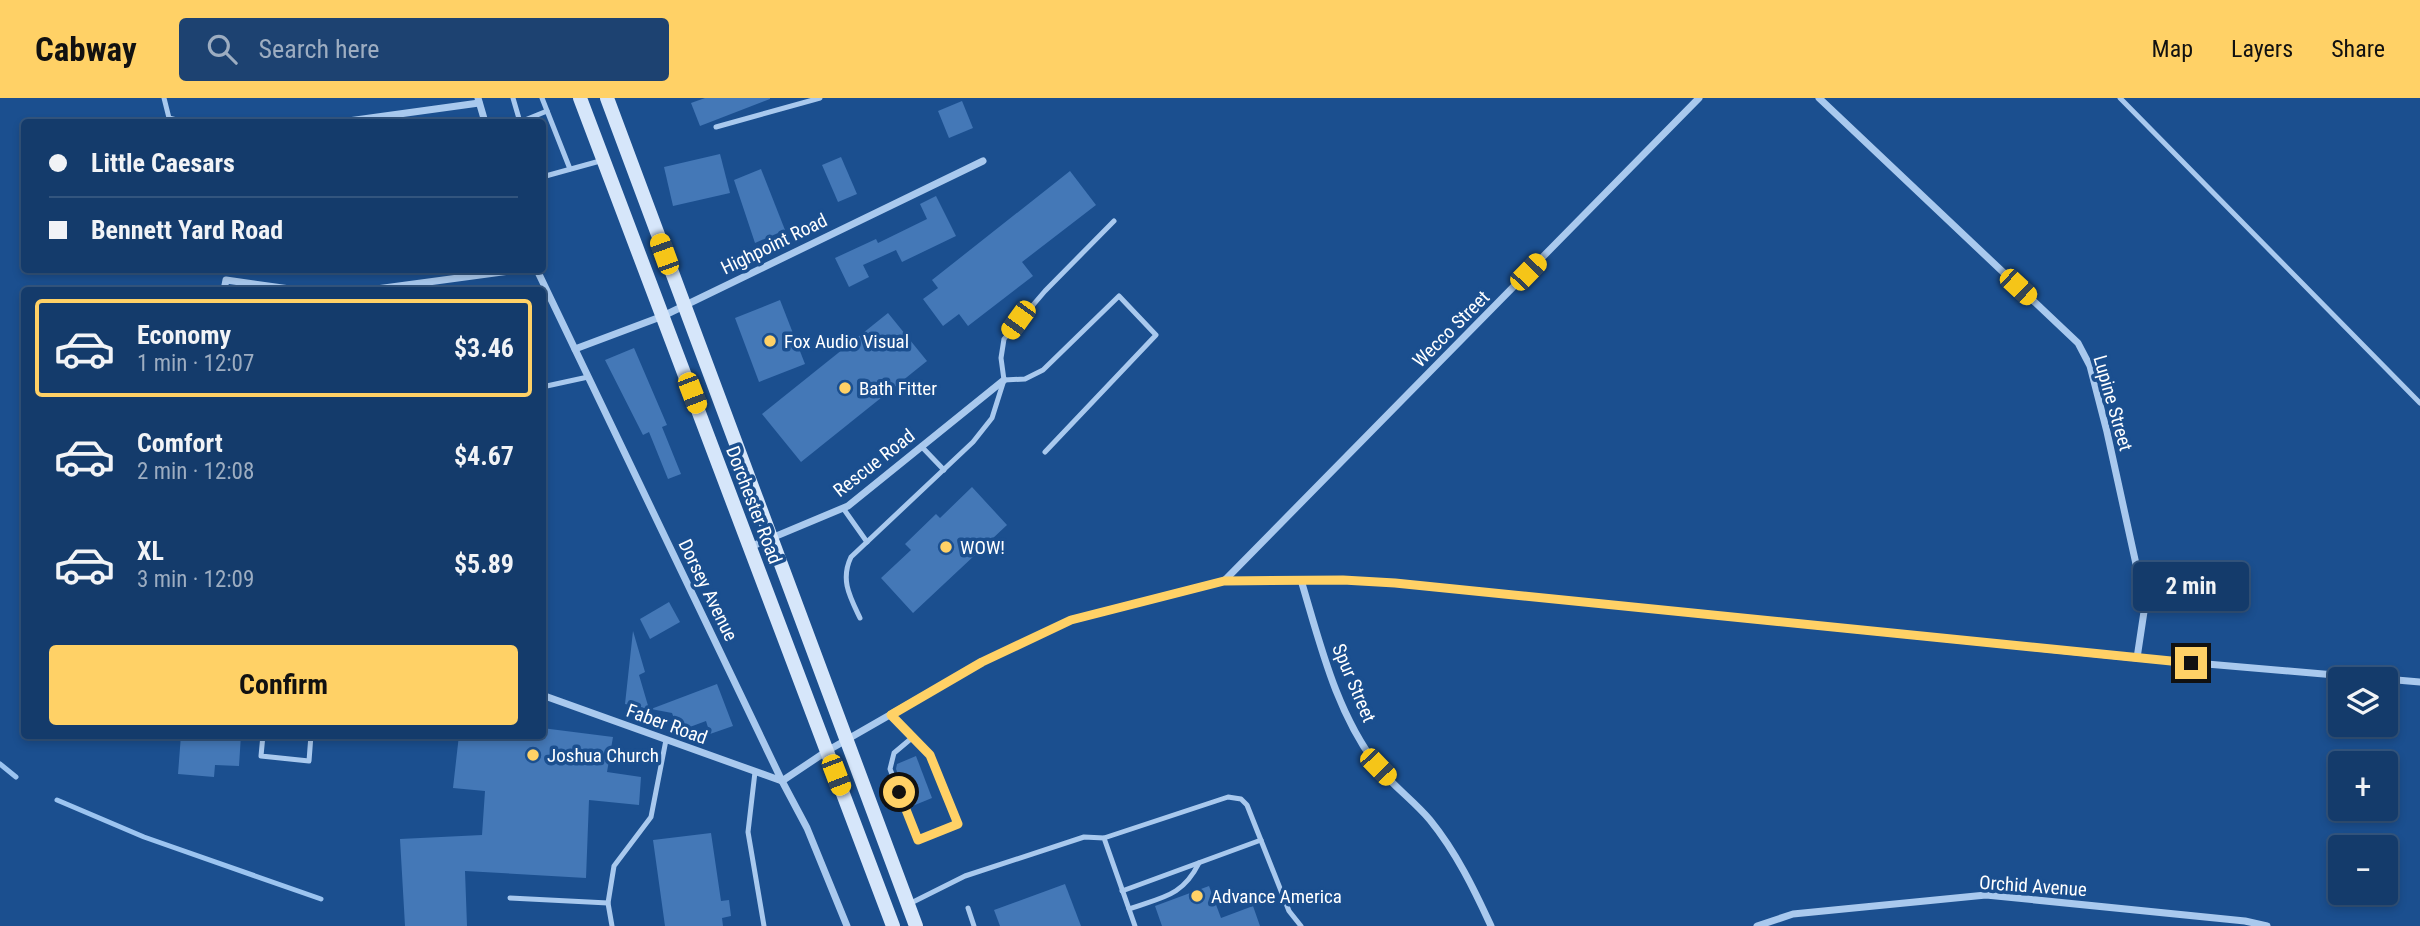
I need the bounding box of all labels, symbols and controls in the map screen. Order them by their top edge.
search box [179,18,669,81]
text: Cabway [35,30,137,69]
icon: search [203,30,241,68]
text: Search here [259,34,380,64]
text: Map [2152,35,2193,63]
text: Layers [2231,35,2293,63]
text: Share [2331,35,2385,63]
text: Little Caesars [91,148,235,178]
street label: Highpoint Road [717,208,831,280]
text: Bennett Yard Road [91,215,283,245]
car [647,231,682,277]
car [1506,250,1551,294]
car [1996,265,2041,309]
street label: Wecco Street [1408,286,1494,372]
car [998,297,1039,343]
icon: car [53,317,116,380]
text: Economy [137,320,231,350]
place label: Fox Audio Visual [784,330,909,353]
text: $3.46 [454,333,514,363]
marker: Fox Audio Visual [762,333,778,349]
text: 1 min · 12:07 [137,350,254,377]
street label: Lupine Street [2088,352,2138,454]
car [675,370,710,416]
place label: Bath Fitter [859,377,937,400]
marker: Bath Fitter [837,380,853,396]
street label: Rescue Road [829,424,919,502]
icon: car [53,425,116,488]
text: Comfort [137,428,223,458]
text: $4.67 [454,441,514,471]
street label: Dorchester Road [721,443,787,567]
text: 2 min · 12:08 [137,458,254,485]
icon: car [53,533,116,596]
street label: Dorsey Avenue [673,535,743,645]
text: XL [137,536,164,566]
place label: WOW! [960,536,1005,559]
marker: WOW! [938,539,954,555]
text: $5.89 [454,549,514,579]
callout: 2 min [2133,561,2249,610]
text: 3 min · 12:09 [137,566,254,593]
text: 2 min [2165,573,2217,600]
street label: Spur Street [1327,640,1381,726]
button: Confirm [49,645,518,725]
route end [2175,647,2207,679]
map controls [2328,667,2398,905]
button: layers [2328,667,2398,737]
street label: Faber Road [623,699,711,749]
place label: Joshua Church [547,744,659,767]
car [1356,745,1401,789]
marker: Joshua Church [525,747,541,763]
button: + [2328,751,2398,821]
car [819,752,854,798]
route start [883,776,915,808]
button: − [2328,835,2398,905]
street label: Orchid Avenue [1978,871,2088,901]
place label: Advance America [1211,885,1342,908]
marker: Advance America [1189,888,1205,904]

